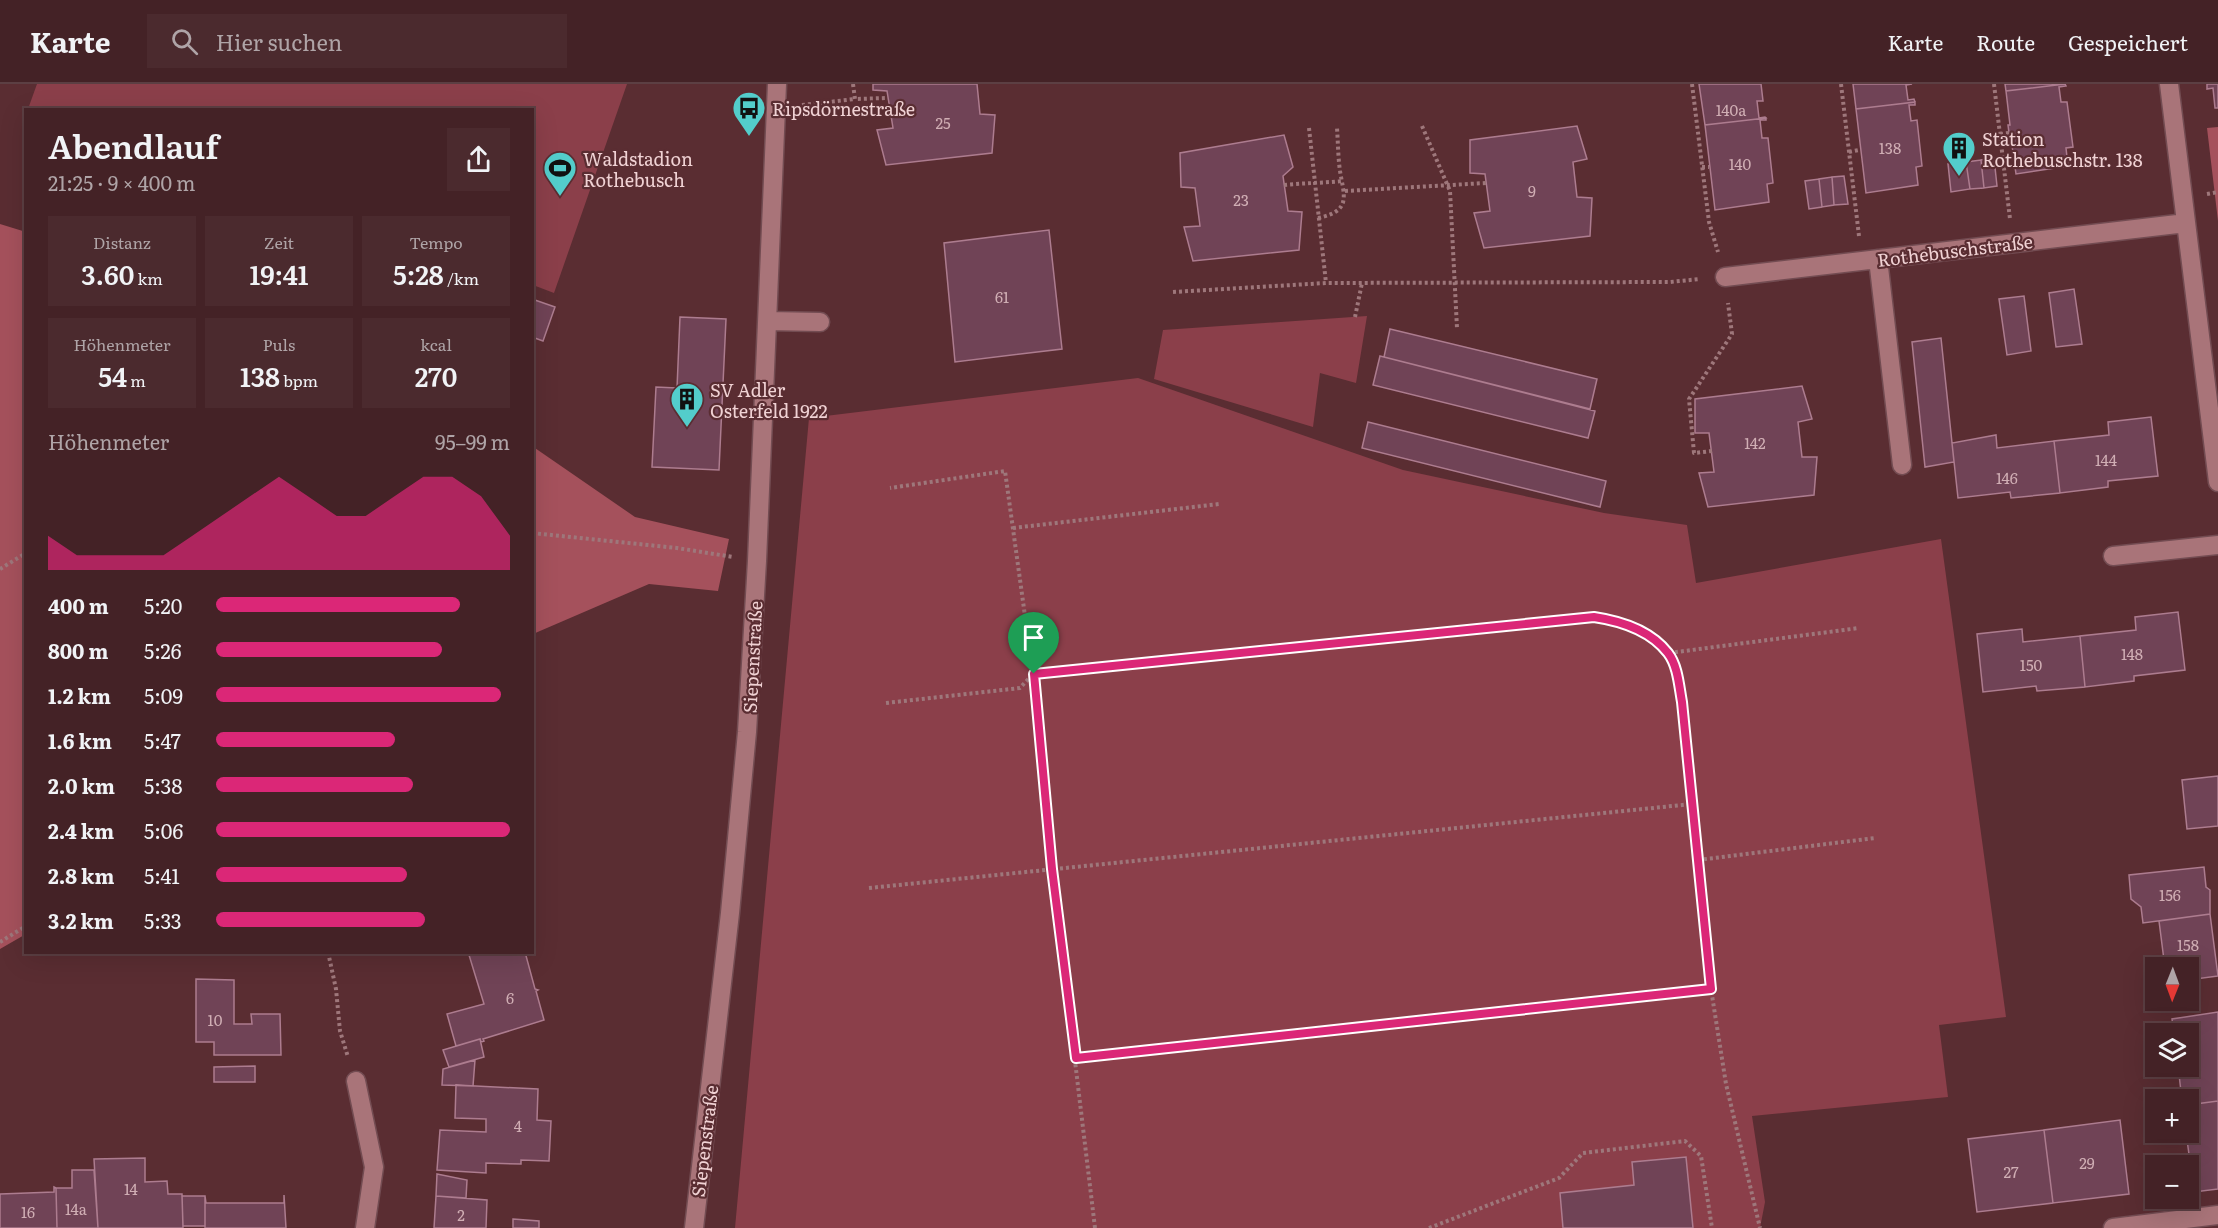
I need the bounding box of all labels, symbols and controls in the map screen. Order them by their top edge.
search box [147,14,567,68]
text: Karte [30,20,111,62]
icon: search [168,25,201,58]
text: Hier suchen [216,25,342,58]
text: Karte [1887,26,1943,57]
text: Route [1976,26,2035,57]
text: Gespeichert [2068,26,2188,57]
bus stop icon: Ripsdörnestraße [731,90,767,137]
place label: Ripsdörnestraße [772,95,915,122]
house number: 140a [1716,98,1747,121]
house number: 25 [935,111,951,134]
text: Abendlauf [48,120,219,169]
place label: Station Rothebuschstr. 138 [1982,125,2143,173]
button: share [447,128,510,191]
building icon: Station Rothebuschstr. 138 [1941,130,1977,177]
house number: 138 [1879,136,1901,159]
place label: Waldstadion Rothebusch [583,145,693,193]
sports icon: Waldstadion Rothebusch [542,150,578,197]
house number: 140 [1729,152,1752,175]
text: 21:25 · 9 × 400 m [48,167,195,197]
house number: 9 [1528,179,1536,202]
house number: 23 [1233,188,1249,211]
street label: Rothebuschstraße [1876,227,2034,273]
text: Distanz [93,230,151,254]
text: Zeit [264,230,294,254]
text: Tempo [409,230,463,254]
text: 3.60 [81,254,134,293]
text: 19:41 [249,254,309,293]
text: 5:28 [393,254,444,293]
text: km [134,266,163,290]
text: /km [444,266,479,290]
house number: 61 [995,285,1009,308]
text: Höhenmeter [73,332,171,356]
text: Puls [263,332,295,356]
text: kcal [420,332,452,356]
text: 54 [98,356,127,395]
text: 138 [240,356,280,395]
text: 270 [415,356,457,395]
text: m [127,368,146,392]
text: bpm [280,368,318,392]
place label: SV Adler Osterfeld 1922 [710,376,828,424]
building icon: SV Adler Osterfeld 1922 [669,381,705,428]
text: Höhenmeter [48,426,169,456]
text: 95–99 m [435,426,510,456]
house number: 142 [1744,431,1766,454]
house number: 144 [2095,448,2117,471]
house number: 146 [1996,466,2018,489]
text: 400 m [48,590,109,620]
text: 5:20 [144,590,182,620]
street label: Siepenstraße [736,600,768,714]
pin [1008,612,1059,674]
icon: arrive [1017,621,1050,654]
text: 800 m [48,635,108,665]
text: 5:26 [144,635,182,665]
house number: 148 [2121,642,2143,665]
house number: 150 [2020,653,2043,676]
text: 1.2 km [48,680,111,710]
text: 5:09 [144,680,183,710]
text: 1.6 km [48,725,112,755]
text: 5:47 [144,725,181,755]
text: 2.0 km [48,770,115,800]
text: 5:38 [144,770,182,800]
text: 2.4 km [48,815,114,845]
text: 5:06 [144,815,183,845]
text: 2.8 km [48,860,114,890]
text: 5:41 [144,860,180,890]
house number: 156 [2159,883,2181,906]
text: 3.2 km [48,905,114,935]
text: 5:33 [144,905,182,935]
house number: 158 [2177,933,2199,956]
north arrow [2145,957,2199,1011]
map controls [2145,957,2199,1209]
house number: 6 [506,986,514,1009]
house number: 10 [208,1008,223,1031]
button: layers [2145,1023,2199,1077]
street label: Siepenstraße [684,1084,724,1198]
button: + [2145,1089,2199,1143]
house number: 4 [514,1114,522,1137]
house number: 29 [2079,1151,2095,1174]
button: − [2145,1155,2199,1209]
house number: 27 [2003,1160,2019,1183]
house number: 14 [124,1177,138,1200]
house number: 14a [65,1197,88,1220]
house number: 16 [21,1200,35,1223]
house number: 2 [457,1203,465,1226]

